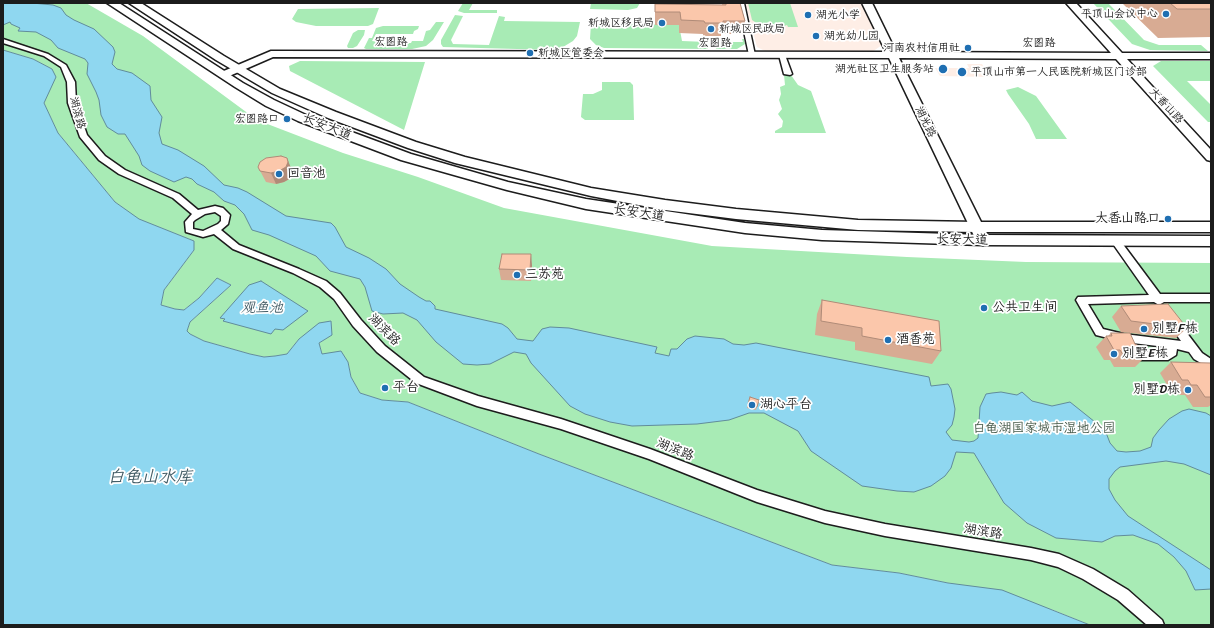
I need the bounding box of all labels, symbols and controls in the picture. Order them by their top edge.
place label: 平顶山会议中心 [1081,7,1158,21]
place label: 湖光小学 [816,8,860,22]
marker: 平顶山会议中心 [1161,9,1171,19]
marker: 湖光小学 [803,10,813,20]
place label: 新城区移民局 [588,16,654,30]
marker: 新城区移民局 [657,18,667,28]
place label: 新城区民政局 [719,22,785,36]
marker: 新城区民政局 [706,24,716,34]
place label: 湖光幼儿园 [824,29,879,43]
marker: 湖光幼儿园 [811,31,821,41]
street label: 宏图路 [375,35,407,49]
street label: 宏图路 [699,36,731,50]
street label: 宏图路 [1023,36,1055,50]
place label: 河南农村信用社 [883,41,960,55]
marker: 河南农村信用社 [963,43,973,53]
place label: 新城区管委会 [538,46,604,60]
marker: 新城区管委会 [525,48,535,58]
place label: 湖光社区卫生服务站 [835,62,934,76]
marker: 湖光社区卫生服务站 [937,63,949,75]
place label: 平顶山市第一人民医院新城区门诊部 [971,65,1147,79]
marker: 平顶山市第一人民医院新城区门诊部 [956,66,968,78]
street label: 大香山路 [1146,85,1186,127]
street label: 湖滨路 [67,95,87,131]
street label: 湖光路 [912,104,938,140]
street label: 长安大道 [300,110,354,144]
place label: 宏图路口 [235,112,279,126]
marker: 宏图路口 [282,114,292,124]
place label: 回音池 [287,166,326,182]
marker: 回音池 [274,169,284,179]
street label: 长安大道 [612,201,666,225]
place label: 大香山路口 [1095,211,1160,227]
marker: 大香山路口 [1163,214,1173,224]
street label: 长安大道 [936,232,988,248]
place label: 三苏苑 [525,267,564,283]
marker: 三苏苑 [512,270,522,280]
water label: 观鱼池 [241,300,283,316]
place label: 公共卫生间 [992,300,1057,316]
marker: 公共卫生间 [979,303,989,313]
street label: 湖滨路 [365,311,403,349]
place label: 别墅F栋 [1152,321,1198,337]
marker: 别墅F栋 [1139,324,1149,334]
place label: 酒香苑 [896,332,935,348]
marker: 酒香苑 [883,335,893,345]
place label: 别墅E栋 [1122,346,1168,362]
marker: 别墅E栋 [1109,349,1119,359]
place label: 平台 [393,380,419,396]
place label: 别墅D栋 [1133,382,1180,398]
marker: 平台 [380,383,390,393]
marker: 别墅D栋 [1183,385,1193,395]
place label: 湖心平台 [760,397,812,413]
marker: 湖心平台 [747,400,757,410]
park label: 白龟湖国家城市湿地公园 [973,421,1115,437]
street label: 湖滨路 [654,435,696,465]
water label: 白龟山水库 [108,468,192,488]
street label: 湖滨路 [963,521,1003,543]

